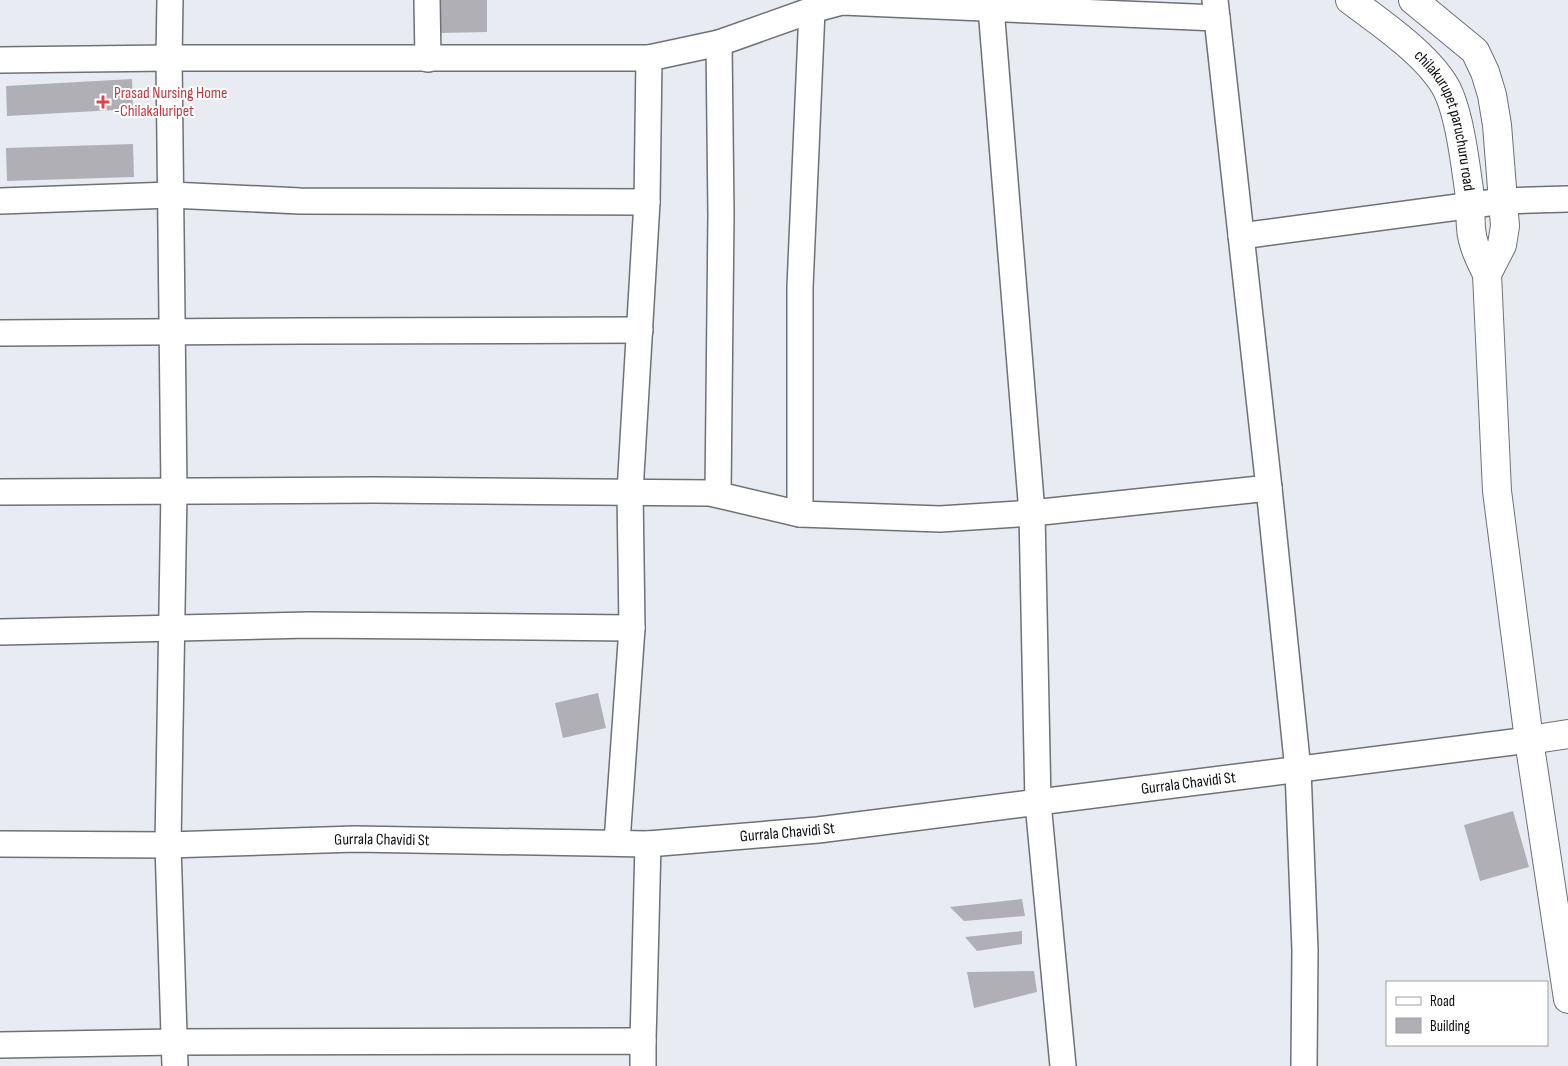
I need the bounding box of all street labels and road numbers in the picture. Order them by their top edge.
street label: chilakurupet paruchuru road [1410,46,1479,192]
street label: Gurrala Chavidi St [1140,768,1237,799]
street label: Gurrala Chavidi St [739,818,836,846]
street label: Gurrala Chavidi St [334,829,430,850]

